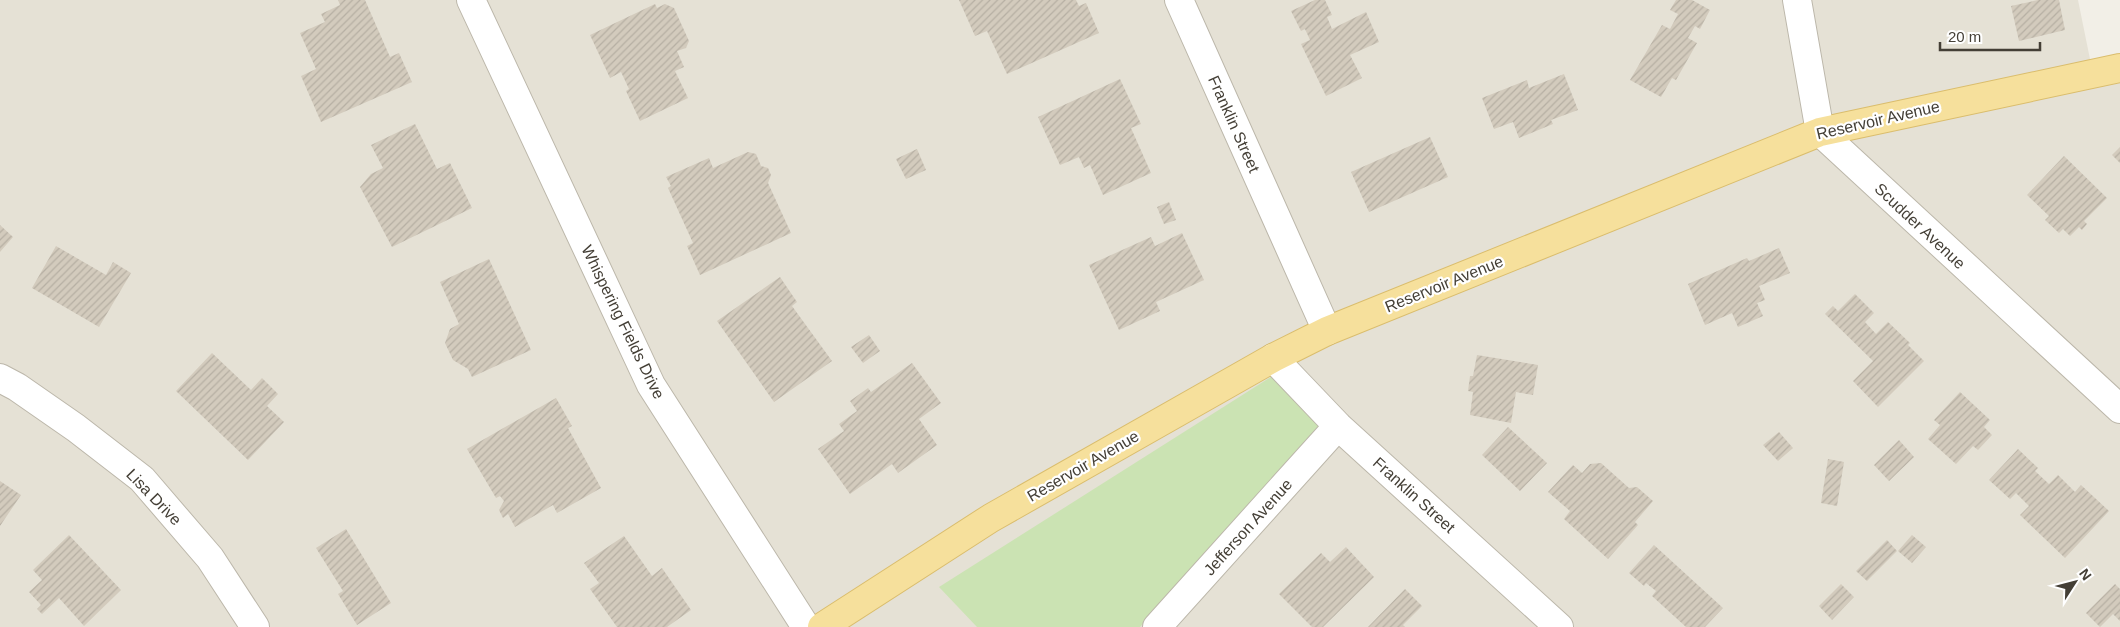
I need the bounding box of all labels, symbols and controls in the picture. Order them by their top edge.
scale bar [1940,20,2040,52]
text: 20 m [1948,28,1981,45]
street label: Franklin Street [1205,73,1263,175]
street label: Reservoir Avenue [1815,98,1941,142]
street label: Scudder Avenue [1871,180,1969,272]
street label: Whispering Fields Drive [578,242,668,402]
street label: Reservoir Avenue [1382,252,1506,315]
street label: Reservoir Avenue [1024,427,1142,505]
street label: Franklin Street [1370,454,1459,536]
street label: Lisa Drive [123,466,185,529]
street label: Jefferson Avenue [1201,476,1296,578]
north arrow [2050,557,2100,607]
text: N [2076,566,2095,583]

